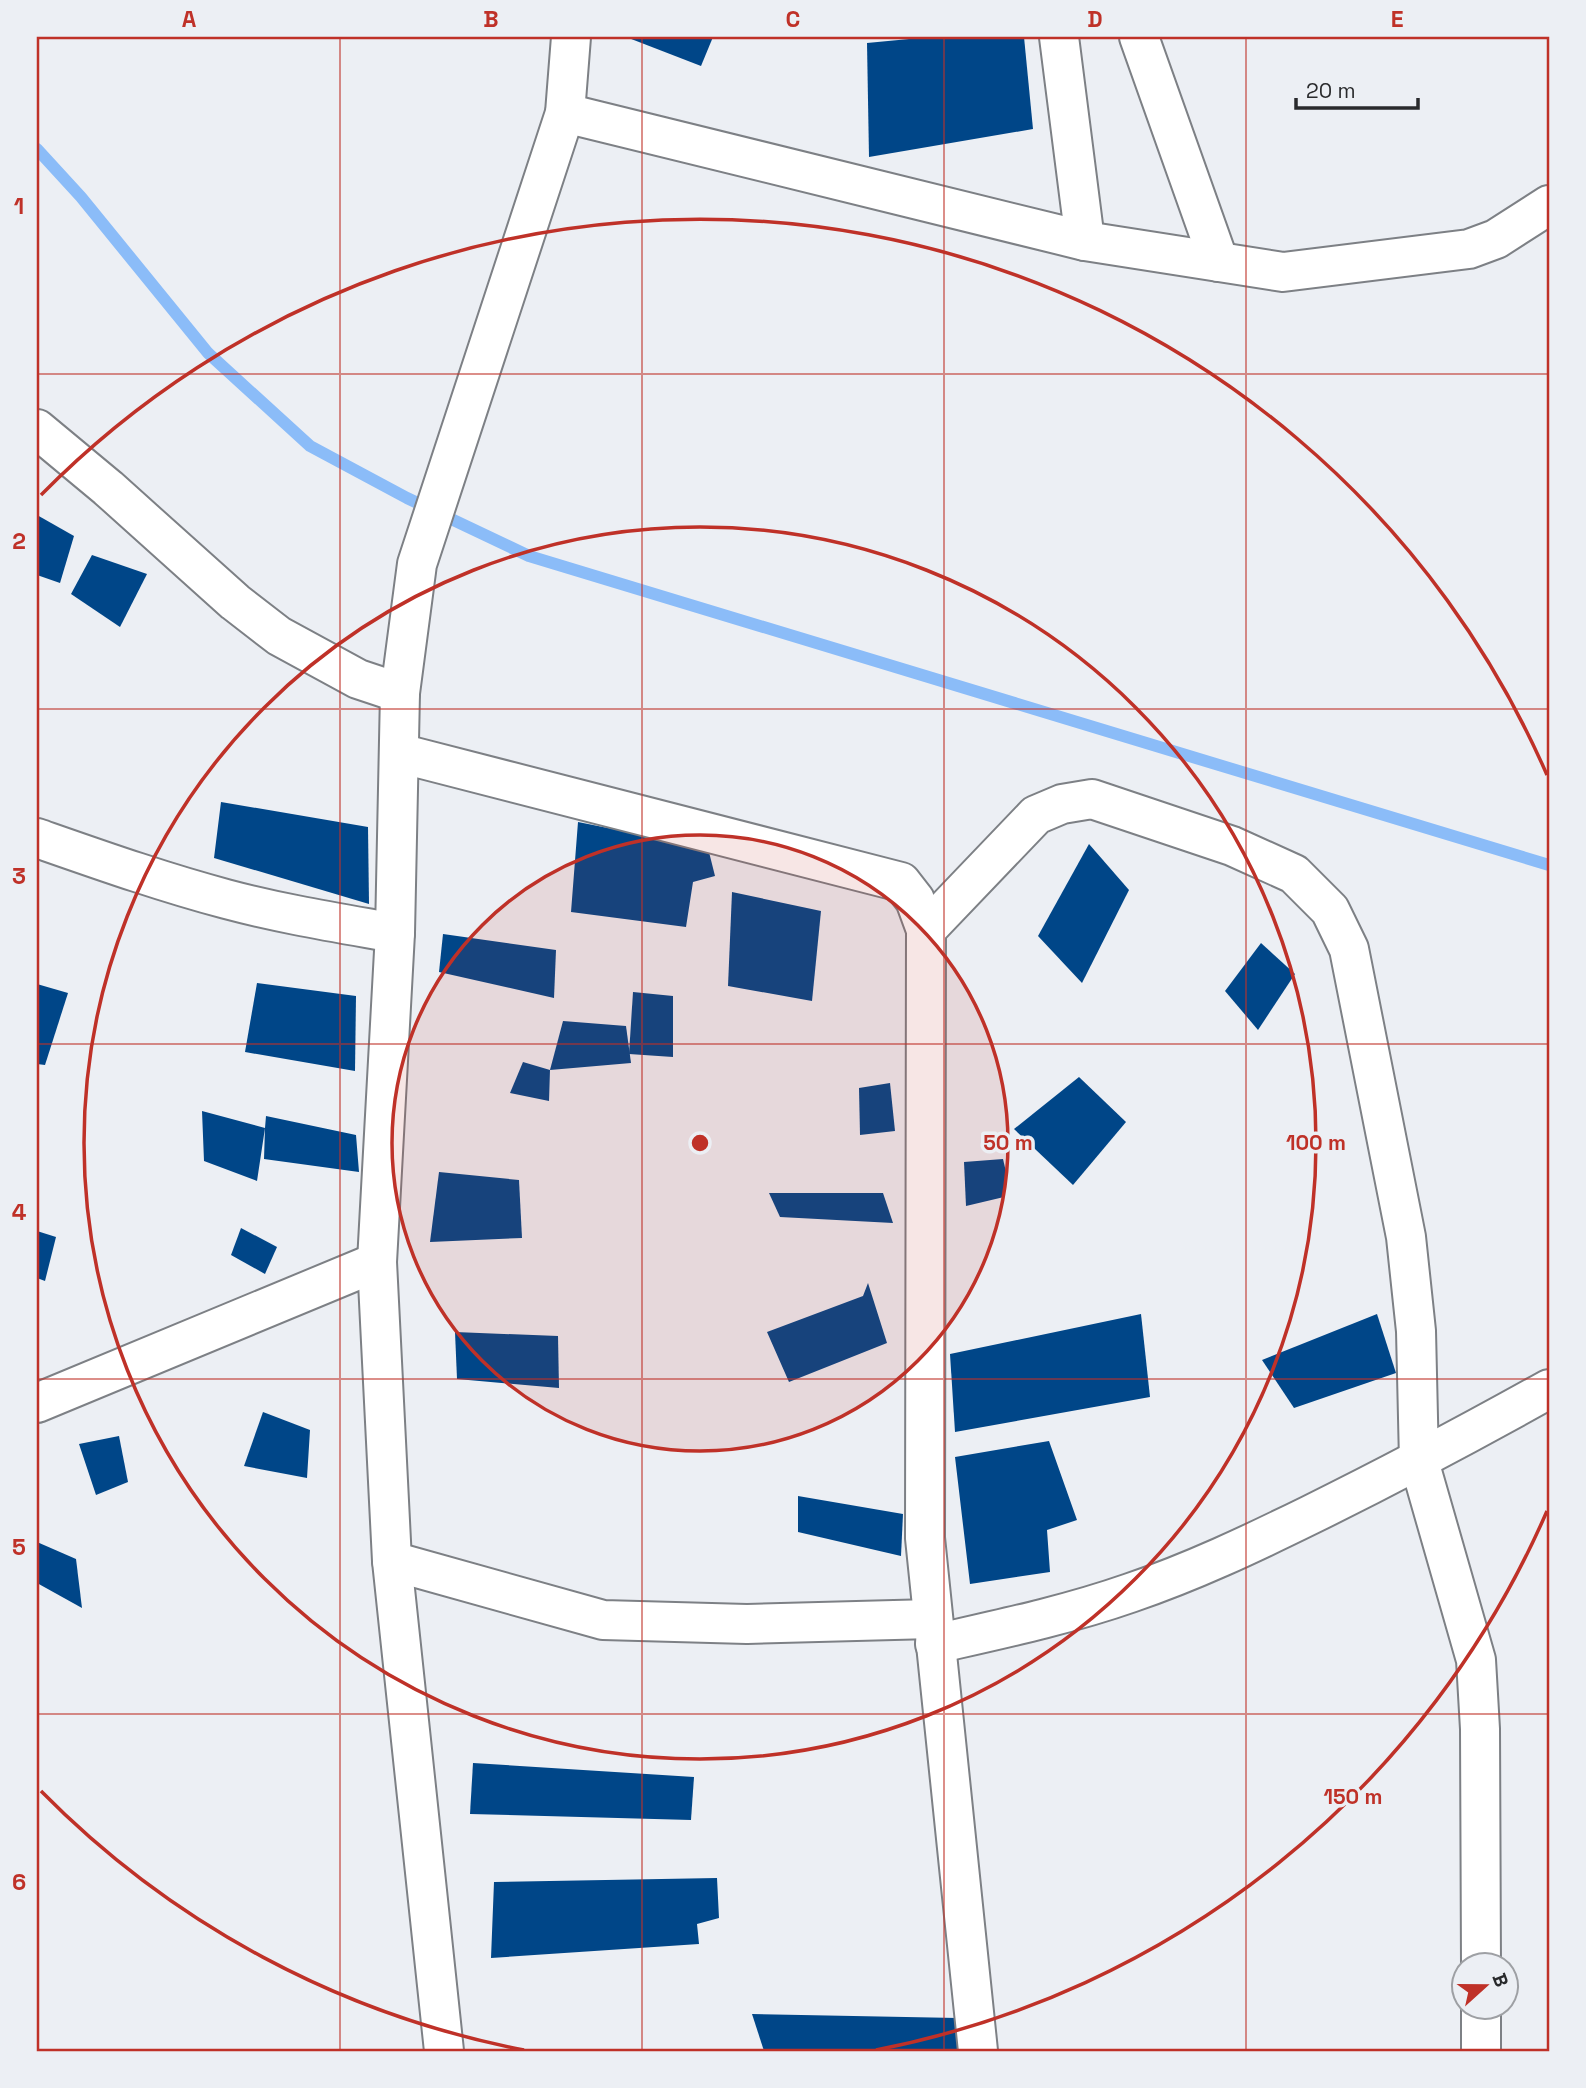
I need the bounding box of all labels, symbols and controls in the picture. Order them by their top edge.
text: A [182,4,197,34]
text: B [483,4,499,34]
text: C [786,4,800,34]
text: D [1087,4,1103,34]
text: E [1391,4,1403,34]
scale bar [1296,66,1418,110]
text: 20 m [1306,77,1356,104]
text: 1 [14,191,24,221]
text: 2 [12,526,26,556]
text: 3 [12,861,26,891]
text: 50 m [983,1129,1033,1156]
text: 100 m [1286,1129,1346,1156]
centre of rings [688,1131,712,1155]
text: 4 [12,1197,27,1227]
text: 5 [12,1532,26,1562]
text: 150 m [1324,1783,1382,1810]
text: 6 [12,1867,26,1897]
north arrow [1450,1952,1520,2022]
text: B [1486,1970,1514,1990]

